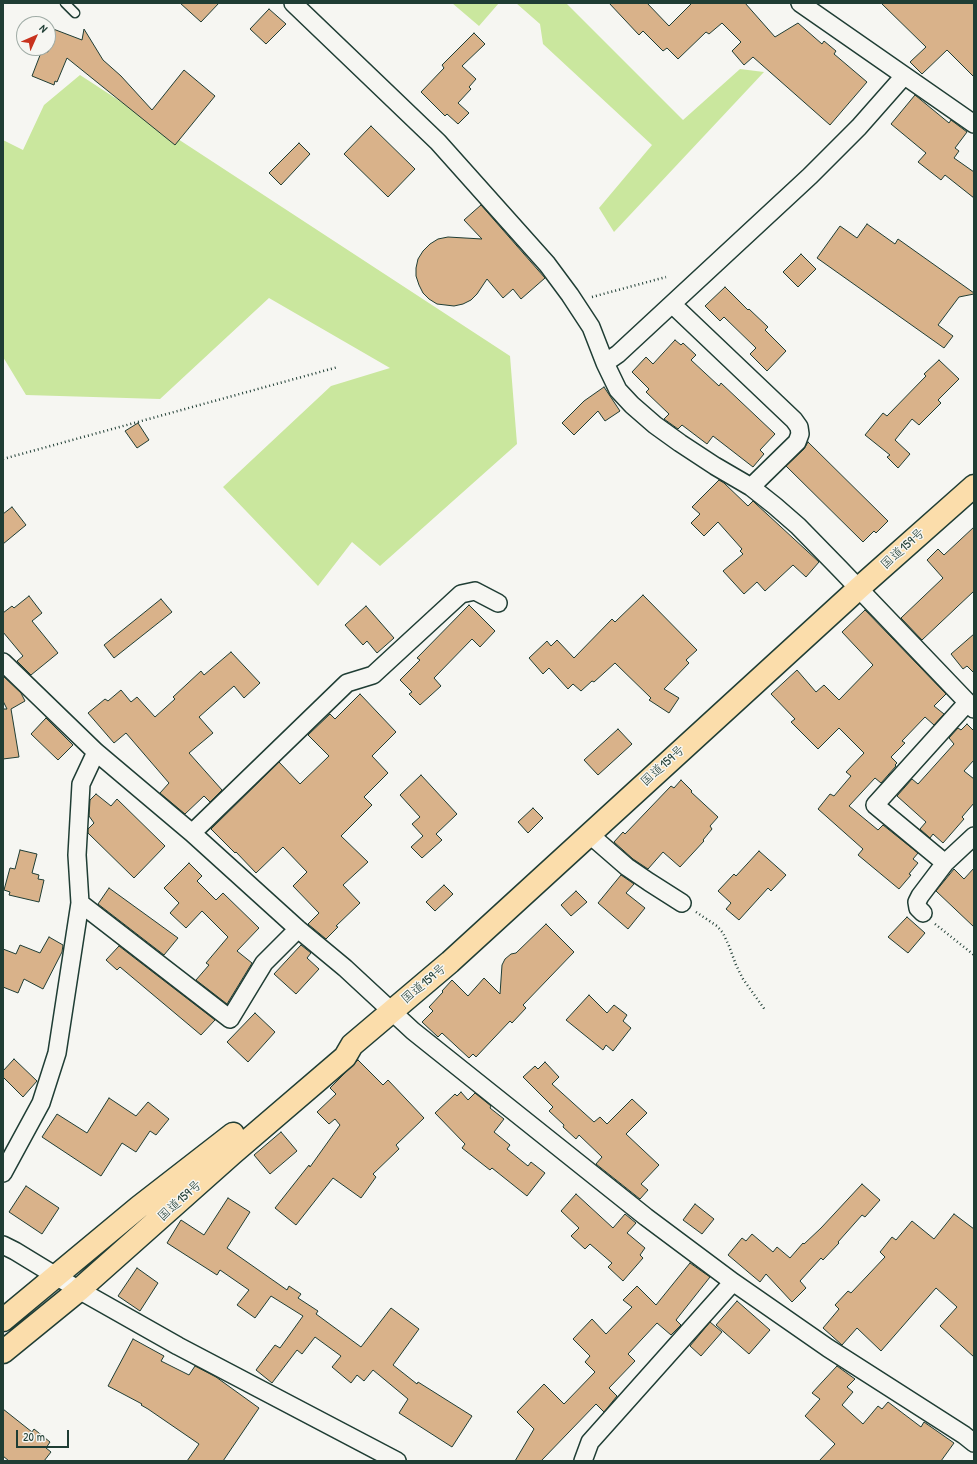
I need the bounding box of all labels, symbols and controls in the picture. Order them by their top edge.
north arrow [16,16,56,56]
text: N [37,21,51,35]
street label: 国道159号 [878,525,928,573]
street label: 国道159号 [638,742,688,790]
street label: 国道159号 [398,961,450,1007]
street label: 国道159号 [155,1177,205,1225]
scale bar [18,1422,71,1448]
text: 20 m [23,1428,45,1445]

